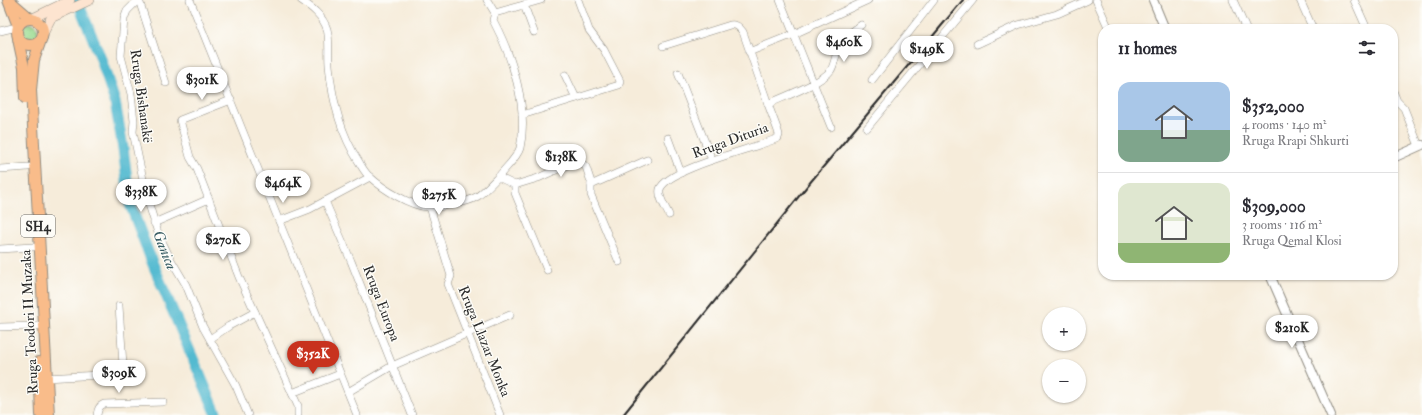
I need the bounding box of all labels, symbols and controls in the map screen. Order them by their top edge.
pin: $460K [816,29,872,63]
text: $460K [826,34,862,50]
pin: $149K [899,36,955,70]
icon: filters [1356,37,1378,59]
text: 11 homes [1118,38,1177,59]
text: $149K [910,41,944,57]
street label: Rruga Bishanakë [127,48,156,144]
pin: $301K [174,67,230,101]
text: $301K [186,72,218,88]
text: $352,000 [1242,96,1304,117]
icon: home [1150,98,1198,146]
text: 4 rooms · 140 m² [1242,117,1326,133]
street label: Rruga Dituria [690,119,771,162]
text: Rruga Rrapi Shkurti [1242,133,1349,149]
pin: $138K [533,144,589,178]
text: $138K [545,149,577,165]
pin: $464K [255,170,311,204]
text: $464K [264,175,302,191]
pin: $338K [113,179,169,213]
pin: $275K [411,182,467,216]
text: $338K [125,184,157,200]
text: $275K [422,187,456,203]
text: $309,000 [1242,196,1306,217]
icon: home [1150,199,1198,247]
road number: SH4 [21,215,55,237]
text: 3 rooms · 116 m² [1242,217,1322,233]
pin: $270K [195,227,251,261]
water label: Ganica [148,228,181,273]
text: $270K [205,232,241,248]
text: Rruga Qemal Klosi [1242,233,1342,249]
street label: Rruga Teodori II Muzaka [17,249,42,395]
street label: Rruga Europa [358,263,404,344]
street label: Rruga Llazar Monka [455,283,515,399]
map controls [1042,307,1086,403]
button: + [1042,307,1086,351]
pin: $210K [1264,315,1320,349]
text: $210K [1275,320,1309,336]
pin: $352K [285,341,341,375]
text: $352K [296,346,330,362]
button: − [1042,359,1086,403]
pin: $309K [91,360,147,394]
text: $309K [102,365,136,381]

